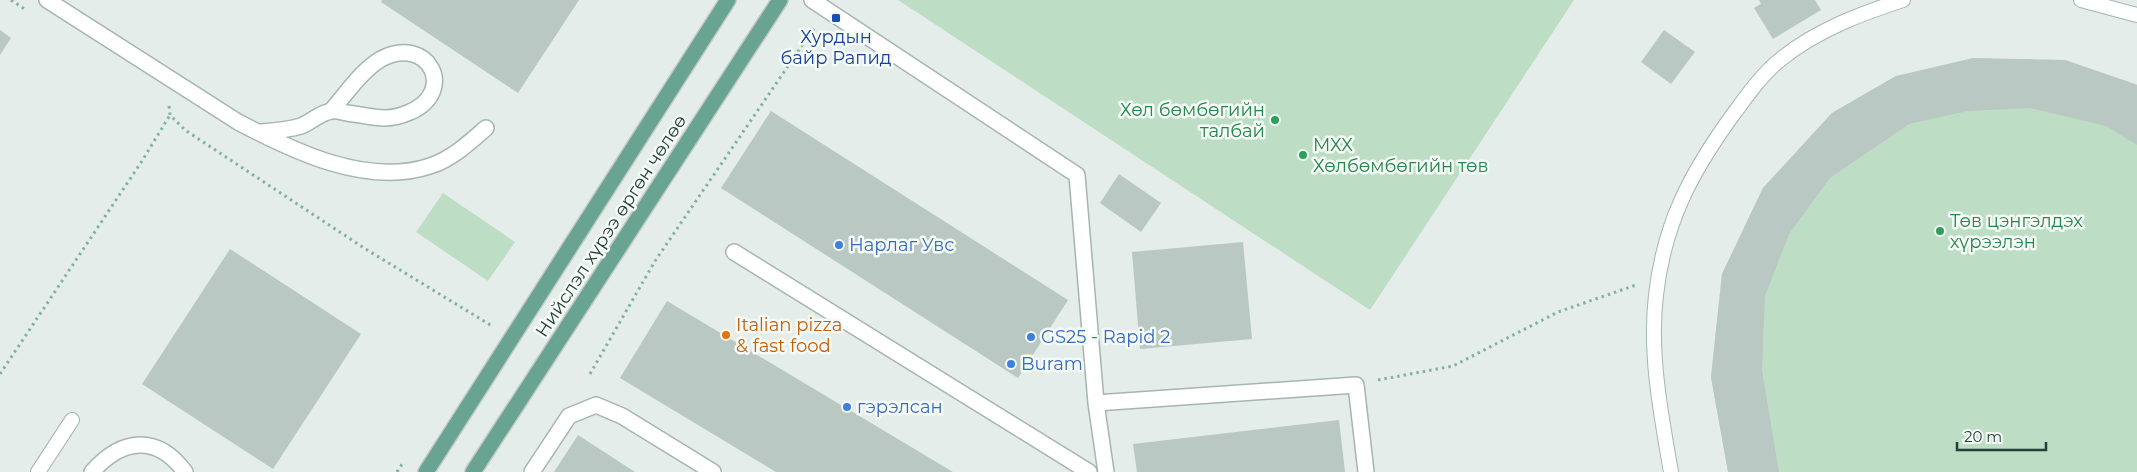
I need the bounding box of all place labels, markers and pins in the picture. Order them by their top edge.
marker: Хурдын байр Рапид [830,12,842,24]
place label: Хурдын байр Рапид [781,26,892,69]
place label: Хөл бөмбөгийн талбай [1120,99,1265,142]
marker: Хөл бөмбөгийн талбай [1269,114,1281,126]
place label: МХХ Хөлбөмбөгийн төв [1313,134,1488,177]
marker: МХХ Хөлбөмбөгийн төв [1297,149,1309,161]
place label: Төв цэнгэлдэх хүрээлэн [1950,210,2083,253]
marker: Төв цэнгэлдэх хүрээлэн [1934,225,1946,237]
place label: Нарлаг Увс [849,234,954,256]
marker: Нарлаг Увс [833,239,845,251]
place label: Italian pizza & fast food [736,314,842,357]
place label: GS25 - Rapid 2 [1041,326,1170,348]
marker: Italian pizza & fast food [720,329,732,341]
marker: GS25 - Rapid 2 [1025,331,1037,343]
place label: Buram [1021,353,1083,375]
marker: Buram [1005,358,1017,370]
place label: гэрэлсан [857,396,943,418]
marker: гэрэлсан [841,401,853,413]

